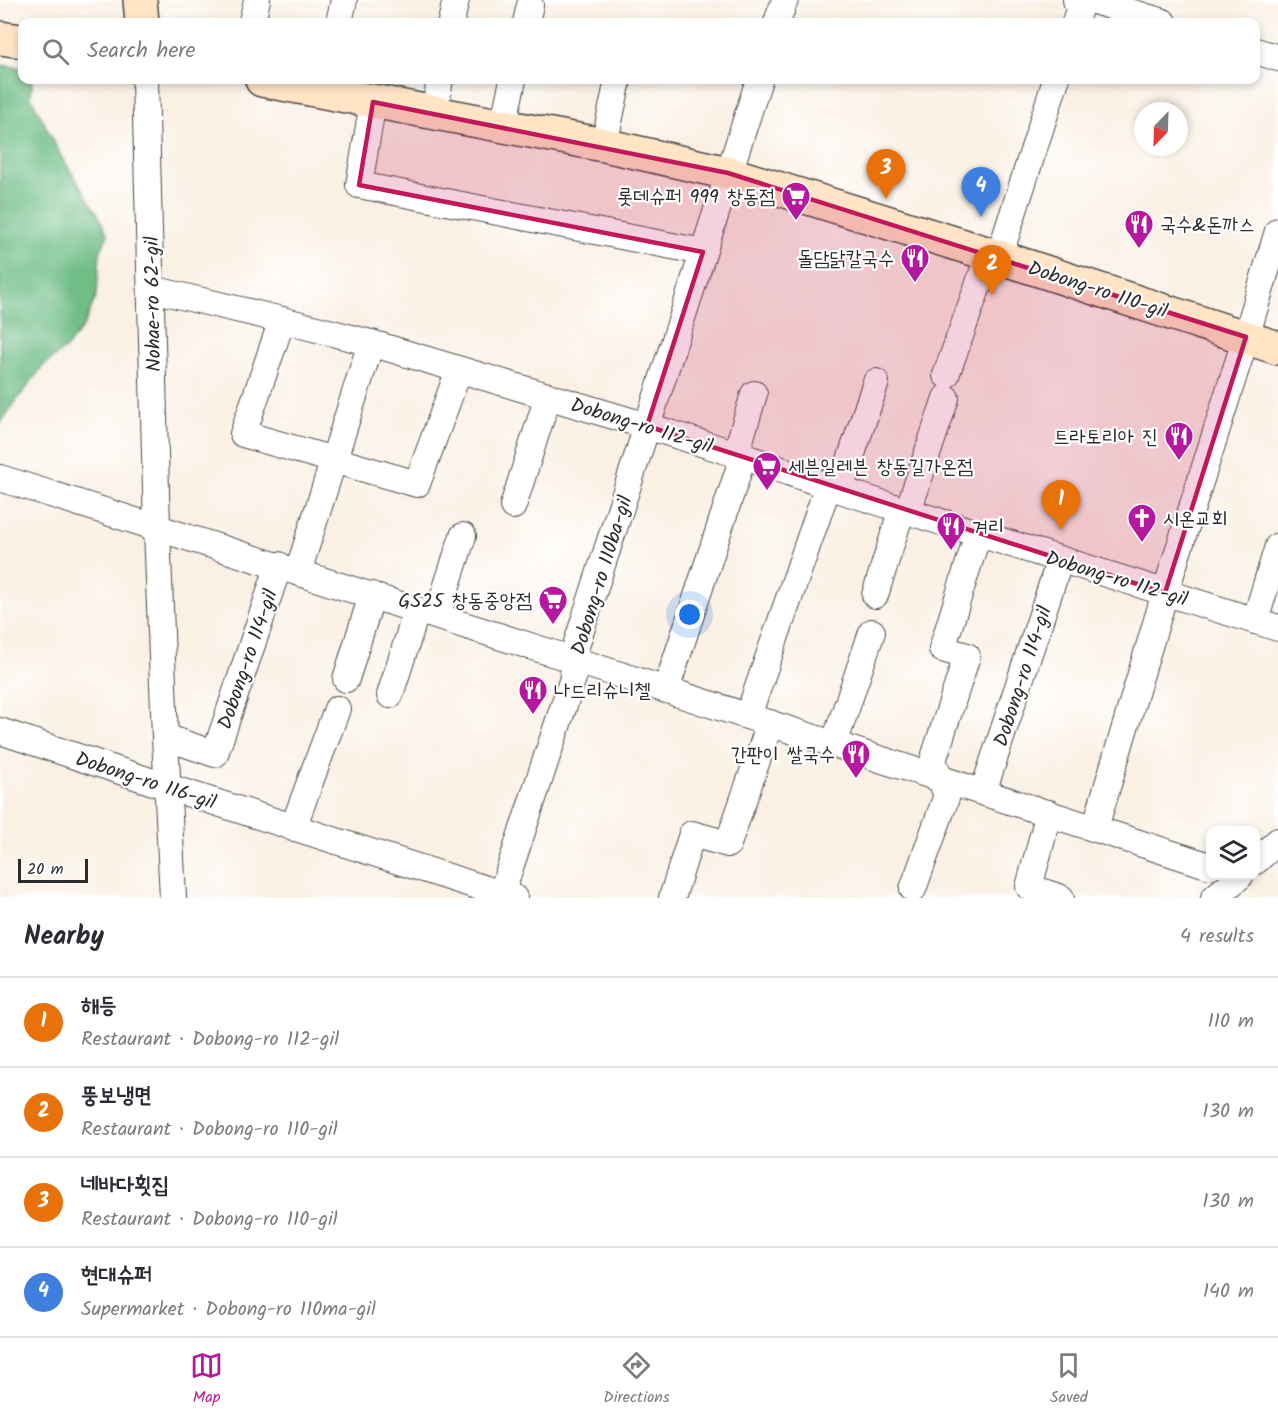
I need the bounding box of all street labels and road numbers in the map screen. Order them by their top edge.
street label: Nohae-ro 62-gil [137,236,171,372]
street label: Dobong-ro 110-gil [1023,253,1172,329]
street label: Dobong-ro 112-gil [566,390,717,464]
street label: Dobong-ro 110ba-gil [563,492,642,659]
street label: Dobong-ro 112-gil [1041,543,1192,617]
street label: Dobong-ro 114-gil [210,585,288,734]
street label: Dobong-ro 114-gil [986,602,1062,751]
street label: Dobong-ro 116-gil [71,744,220,820]

